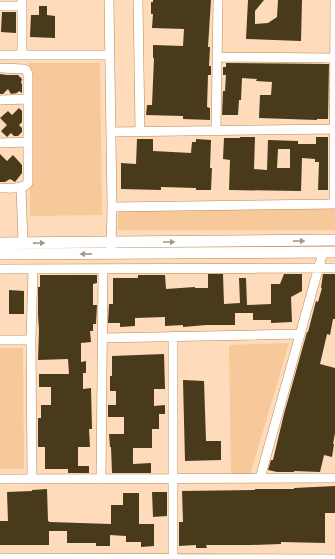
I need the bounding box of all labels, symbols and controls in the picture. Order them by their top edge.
one-way arrow [293,238,306,244]
one-way arrow [163,239,176,245]
one-way arrow [33,240,46,246]
one-way arrow [79,251,92,257]

